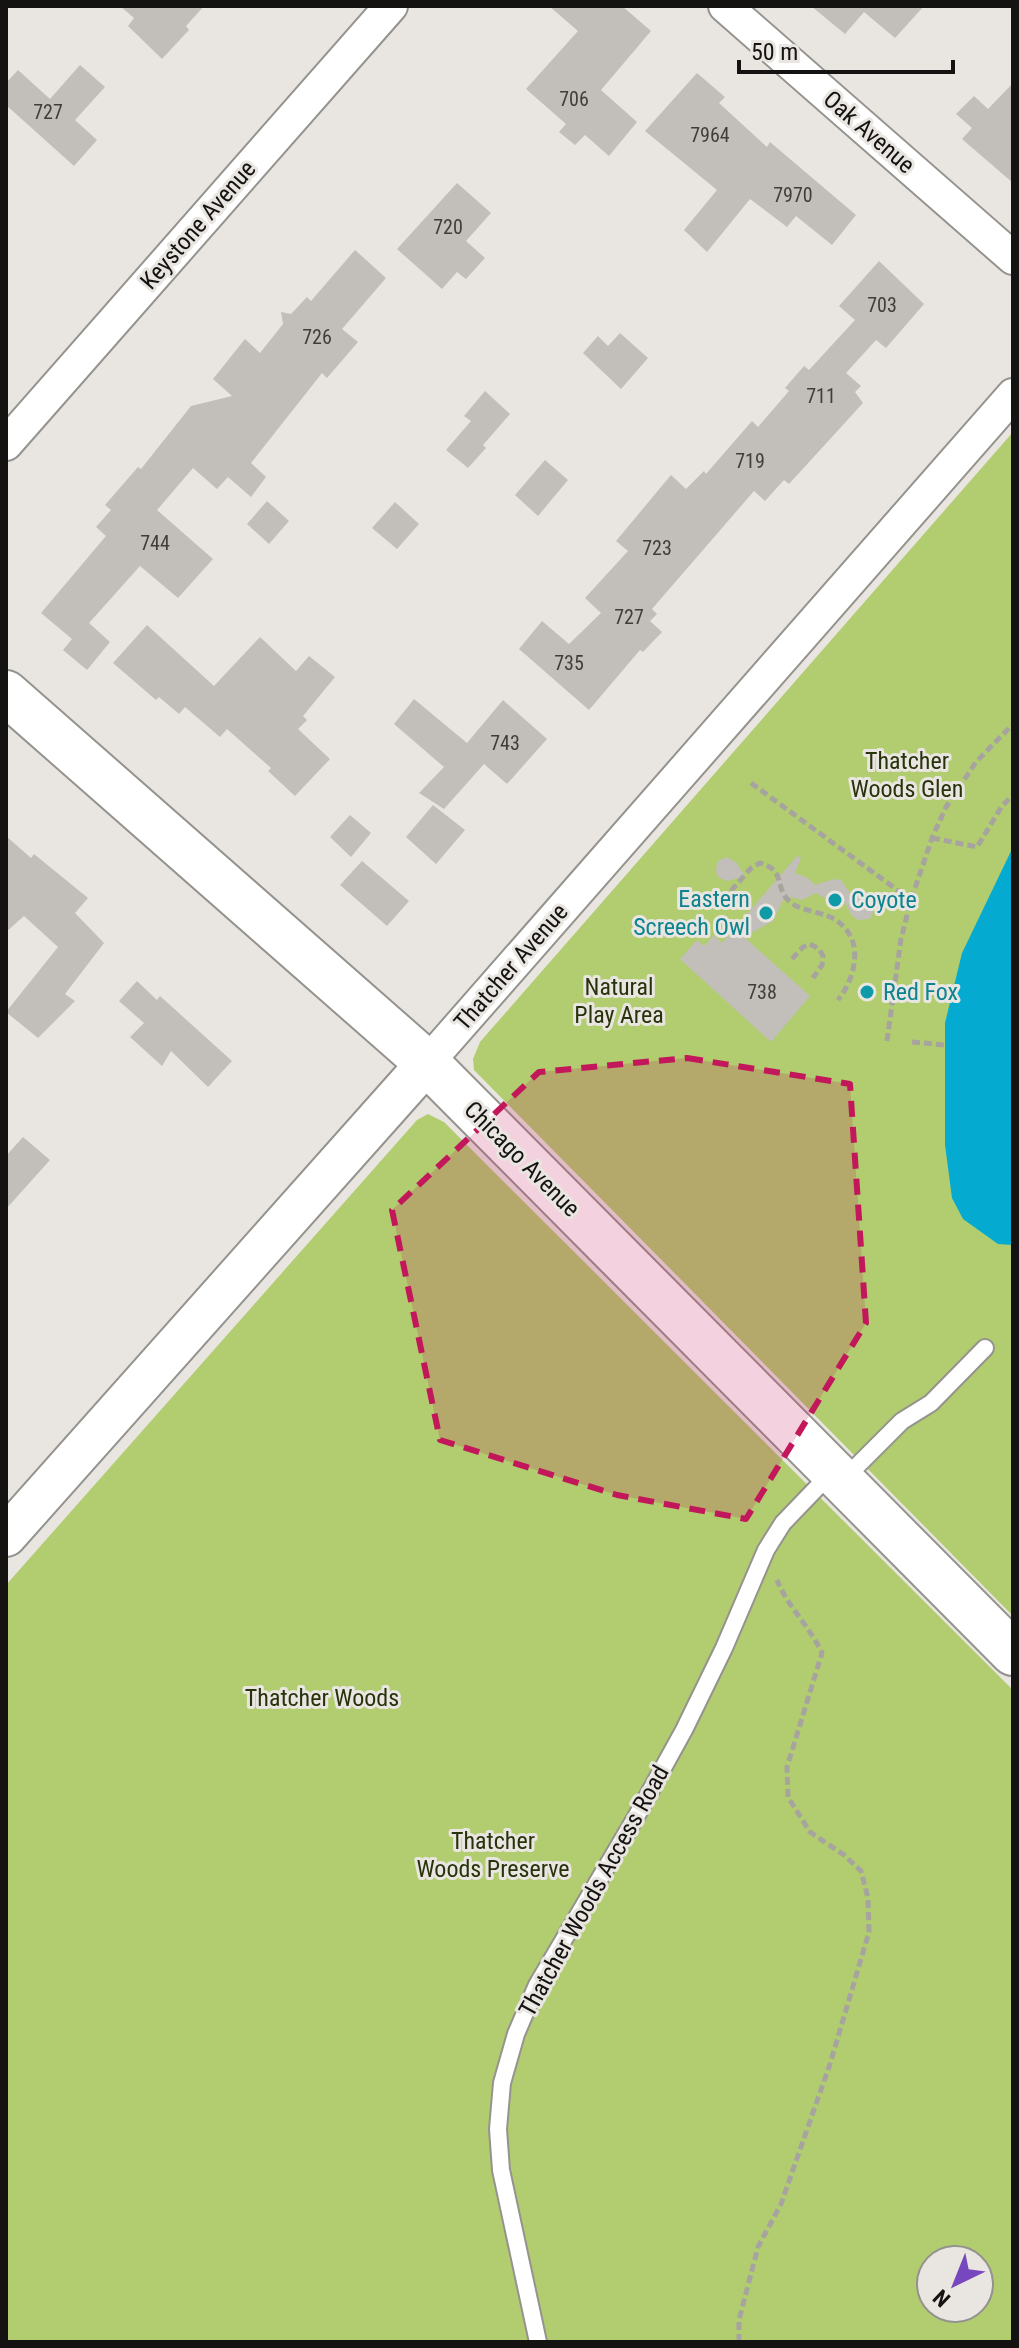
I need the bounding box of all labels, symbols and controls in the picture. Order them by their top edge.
scale bar [739,24,953,74]
text: 50 m [751,38,798,66]
street label: Oak Avenue [818,85,920,179]
house number: 706 [559,87,589,111]
house number: 727 [33,100,63,124]
house number: 7964 [690,123,730,147]
street label: Keystone Avenue [135,155,261,295]
house number: 7970 [773,183,813,207]
house number: 720 [433,215,463,239]
house number: 703 [867,293,897,317]
house number: 726 [302,325,332,349]
house number: 711 [806,384,836,408]
house number: 719 [735,449,765,473]
house number: 744 [140,531,170,555]
house number: 723 [642,536,672,560]
house number: 727 [614,605,644,629]
house number: 735 [554,651,584,675]
house number: 743 [490,731,520,755]
park label: Thatcher Woods Glen [851,747,963,803]
place label: Eastern Screech Owl [633,885,750,941]
place label: Coyote [851,886,917,914]
marker: Coyote [826,891,844,909]
street label: Thatcher Avenue [448,898,574,1036]
marker: Eastern Screech Owl [757,904,775,922]
park label: Natural Play Area [574,973,664,1029]
place label: Red Fox [883,978,958,1006]
house number: 738 [747,980,777,1004]
marker: Red Fox [858,983,876,1001]
street label: Chicago Avenue [458,1095,586,1223]
park label: Thatcher Woods [245,1684,399,1712]
street label: Thatcher Woods Access Road [513,1761,675,2021]
park label: Thatcher Woods Preserve [416,1827,570,1883]
north arrow [915,2244,995,2324]
text: N [928,2285,955,2312]

